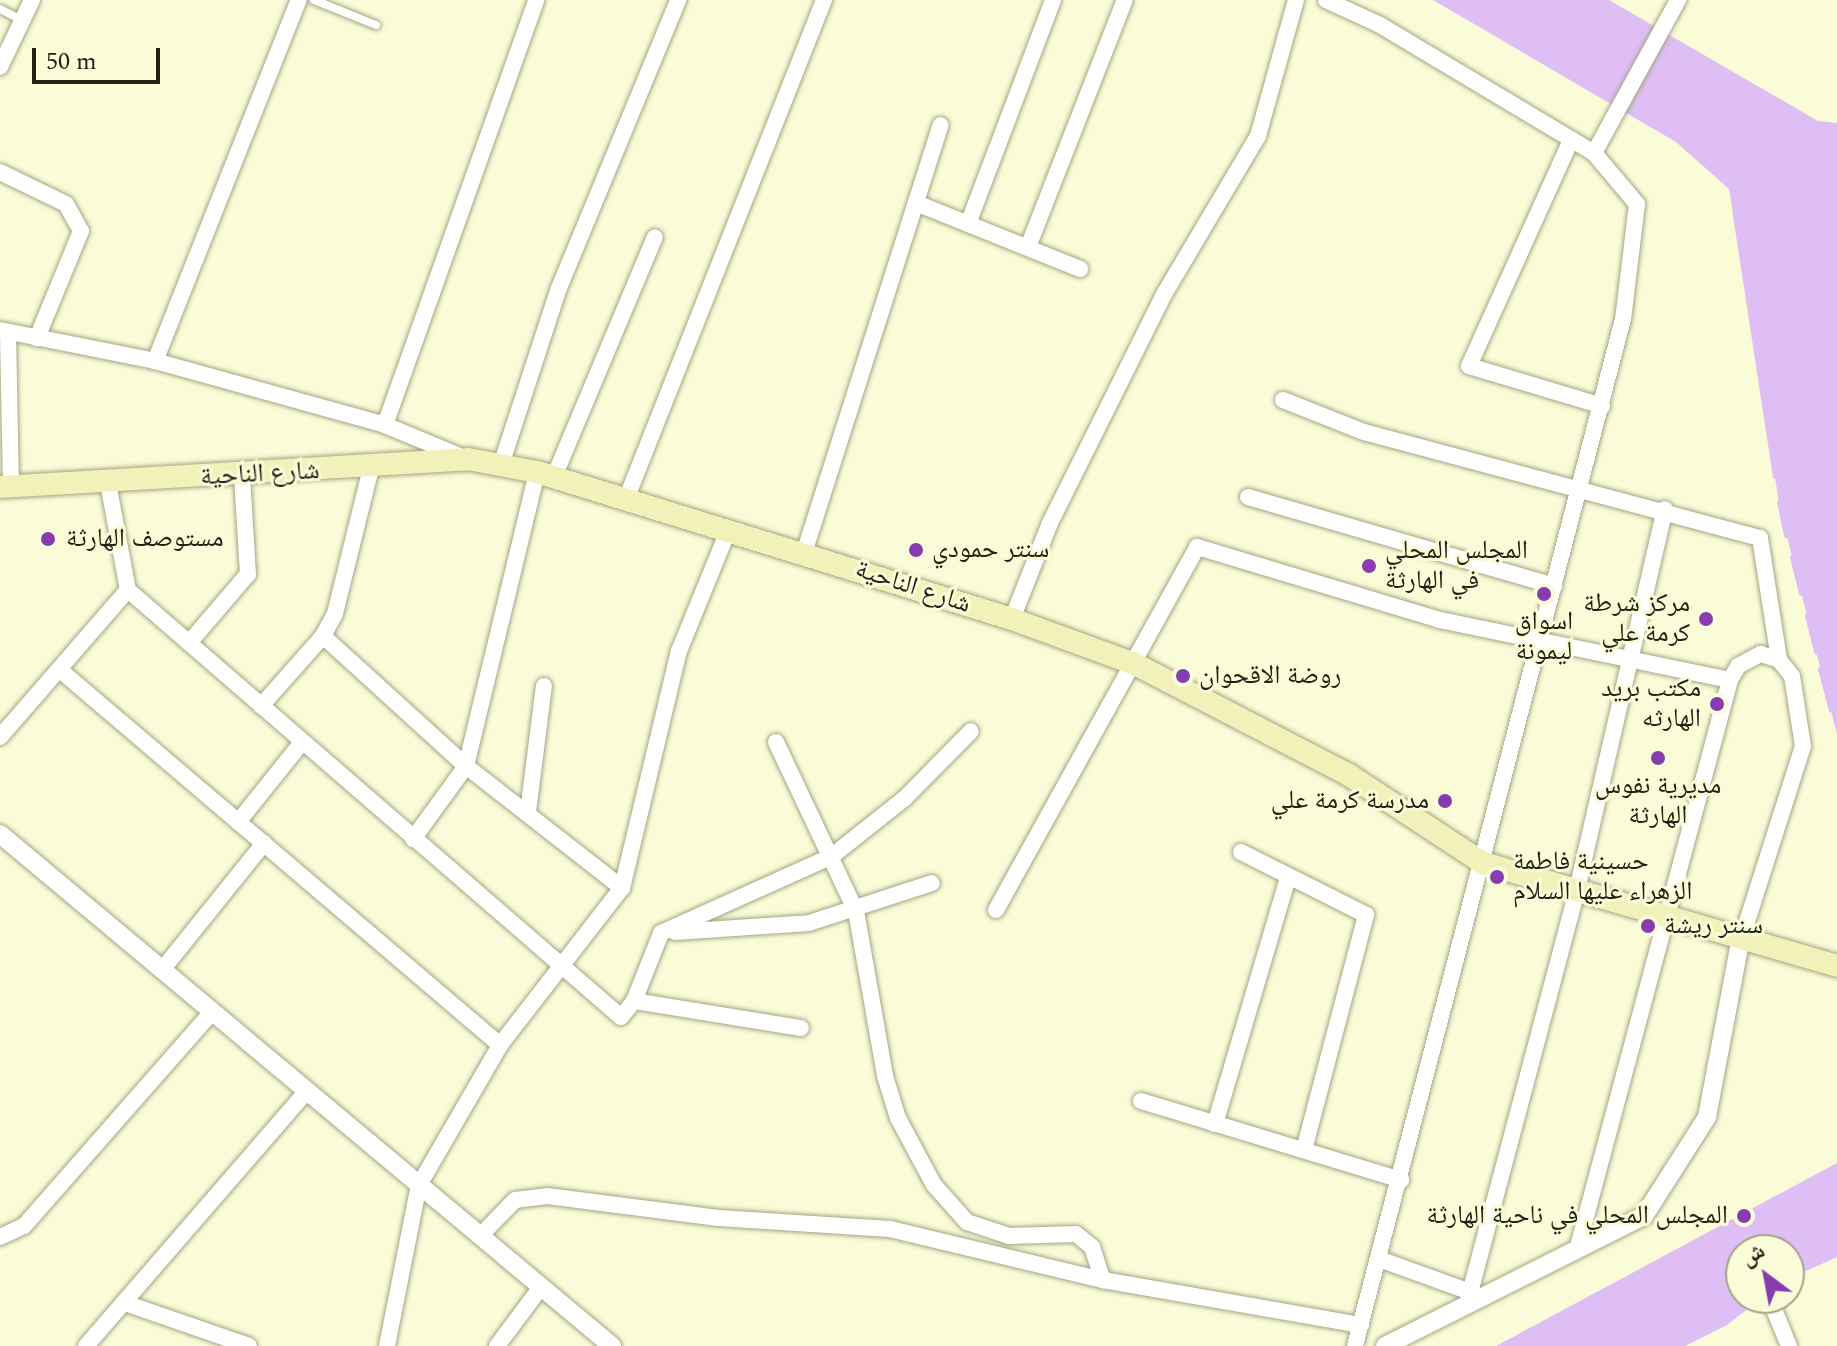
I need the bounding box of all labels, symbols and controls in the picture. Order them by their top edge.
scale bar [36,32,164,82]
text: 50 m [46,44,97,80]
street label: شارع الناحية [200,455,320,493]
place label: مستوصف الهارثة [66,523,224,555]
marker: مستوصف الهارثة [37,528,59,550]
place label: سنتر حمودي [932,534,1049,566]
place label: المجلس المحلي في الهارثة [1385,535,1528,596]
marker: سنتر حمودي [907,541,925,559]
street label: شارع الناحية [851,554,975,620]
marker: المجلس المحلي في الهارثة [1360,557,1378,575]
marker: اسواق ليمونة [1535,585,1553,603]
place label: مركز شرطة كرمة علي [1583,588,1690,650]
place label: اسواق ليمونة [1515,606,1573,668]
marker: مركز شرطة كرمة علي [1697,610,1715,628]
place label: روضة الاقحوان [1199,660,1341,692]
marker: روضة الاقحوان [1174,667,1192,685]
place label: مكتب بريد الهارثه [1601,673,1701,734]
marker: مكتب بريد الهارثه [1708,695,1726,713]
marker: مديرية نفوس الهارثة [1649,749,1667,767]
place label: مديرية نفوس الهارثة [1595,770,1721,832]
place label: مدرسة كرمة علي [1271,785,1429,817]
marker: مدرسة كرمة علي [1436,792,1454,810]
place label: حسينية فاطمة الزهراء عليها السلام [1513,846,1692,908]
marker: حسينية فاطمة الزهراء عليها السلام [1488,868,1506,886]
place label: سنتر ريشة [1664,910,1763,942]
marker: سنتر ريشة [1639,917,1657,935]
place label: المجلس المحلي في ناحية الهارثة [1426,1200,1728,1232]
marker: المجلس المحلي في ناحية الهارثة [1735,1207,1753,1225]
north arrow [1725,1234,1805,1314]
text: ش [1734,1235,1772,1275]

